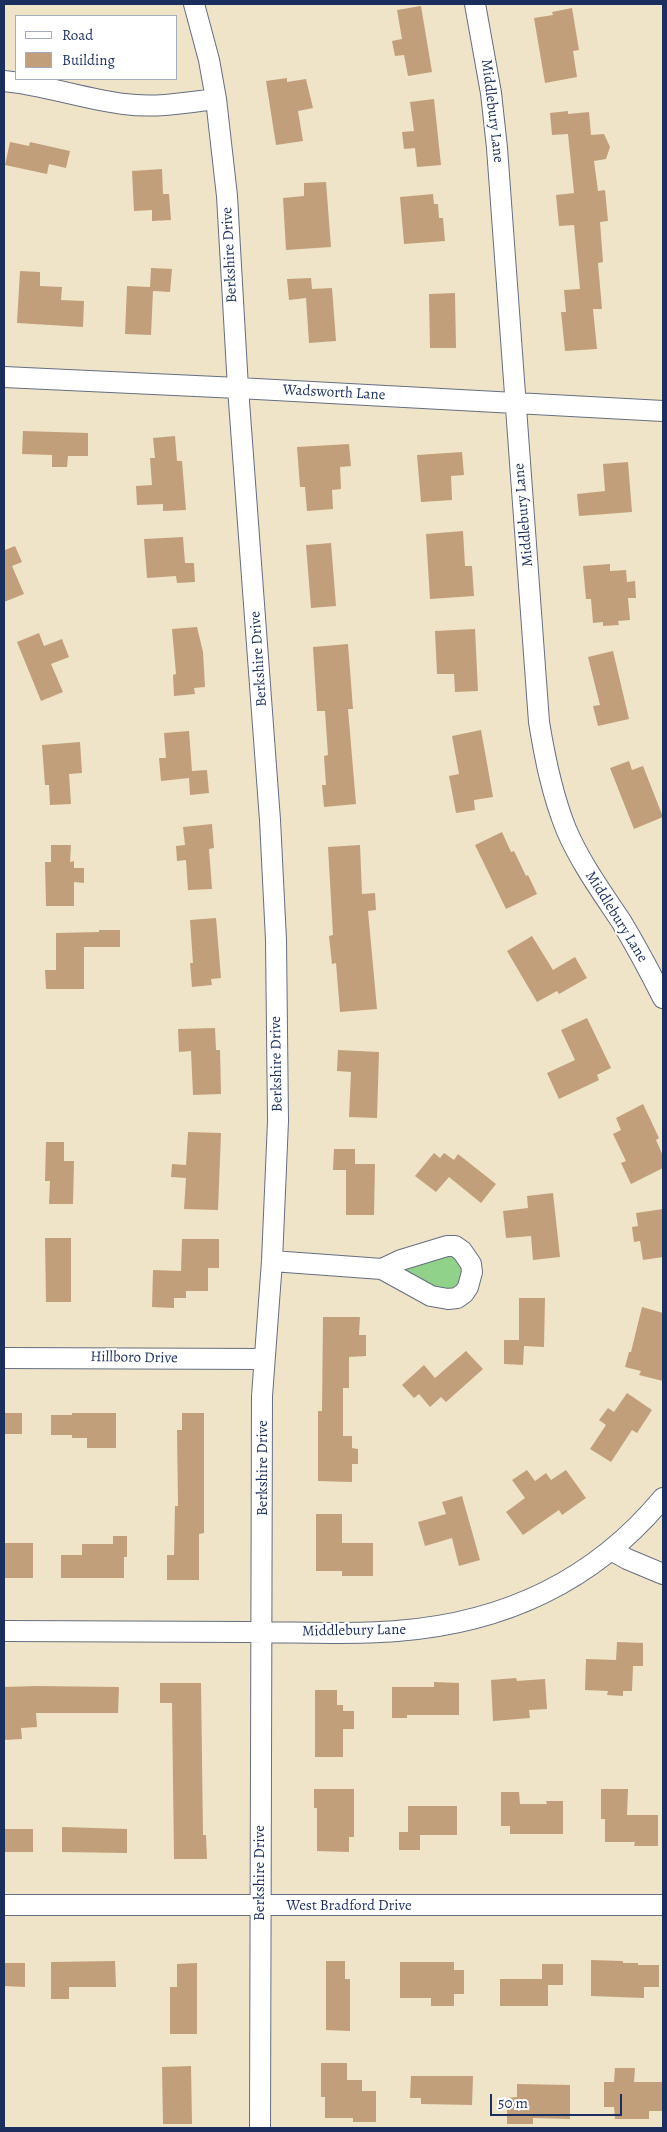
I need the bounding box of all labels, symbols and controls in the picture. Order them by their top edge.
legend [15,15,178,80]
text: Road [62,25,93,45]
text: Building [62,50,115,70]
street label: Middlebury Lane [477,58,507,164]
street label: Berkshire Drive [219,207,241,303]
street label: Wadsworth Lane [282,381,386,405]
street label: Middlebury Lane [510,462,538,568]
street label: Berkshire Drive [247,611,271,707]
street label: Middlebury Lane [581,868,651,966]
street label: Berkshire Drive [267,1016,287,1112]
street label: Hillboro Drive [90,1348,178,1368]
street label: Berkshire Drive [254,1420,272,1516]
street label: Middlebury Lane [302,1621,406,1641]
street label: Berkshire Drive [251,1825,269,1921]
street label: West Bradford Drive [286,1897,412,1915]
scale bar [492,2084,624,2116]
text: 50 m [498,2093,528,2113]

